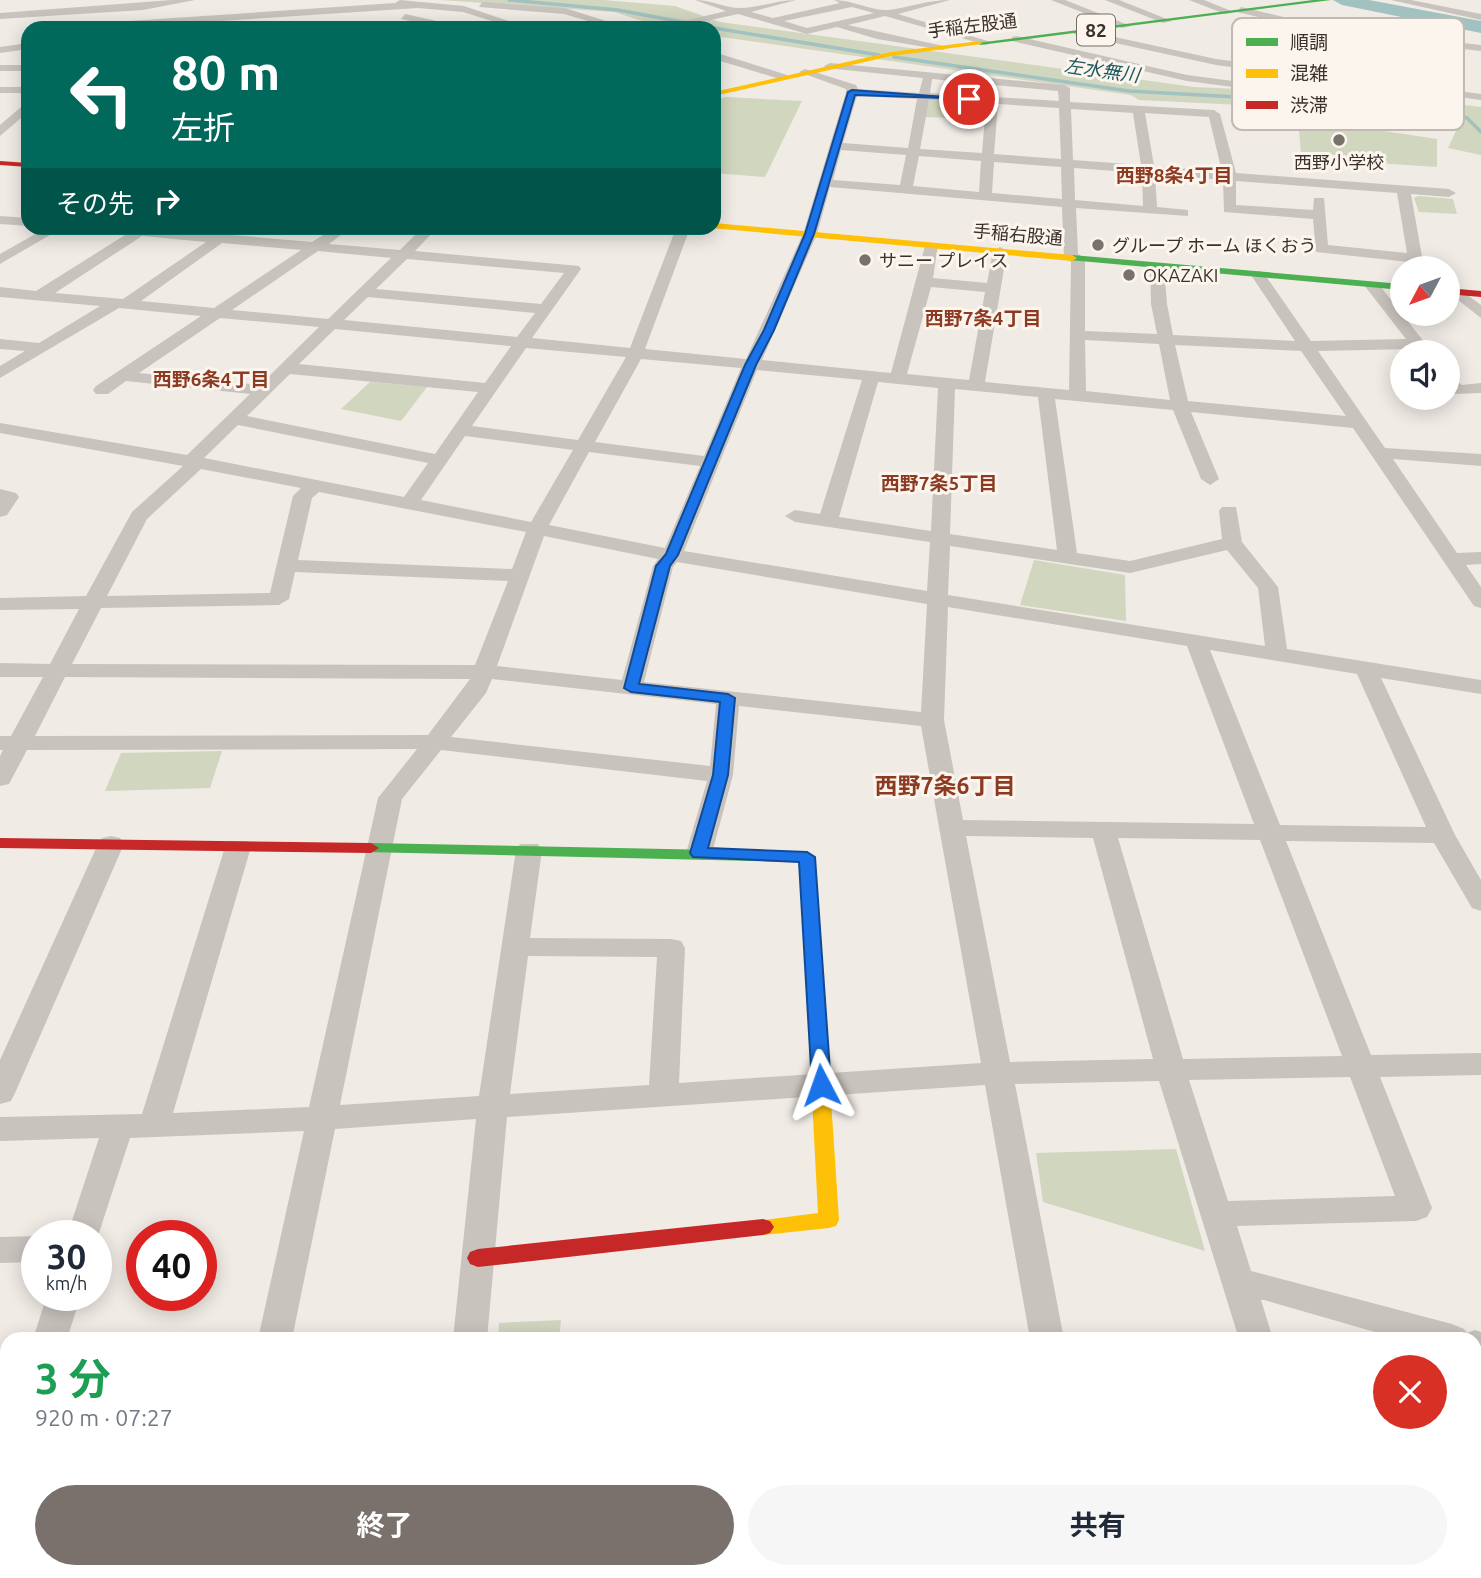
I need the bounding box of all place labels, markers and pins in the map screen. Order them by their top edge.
pin [939,69,999,129]
marker: 西野小学校 [1331,132,1347,148]
place label: 西野小学校 [1294,152,1384,172]
place label: グループ ホーム ほくおう [1112,235,1317,255]
marker: グループ ホーム ほくおう [1090,237,1106,253]
place label: サニー プレイス [879,250,1009,270]
marker: サニー プレイス [857,252,873,268]
place label: OKAZAKI [1143,265,1218,285]
marker: OKAZAKI [1121,267,1137,283]

